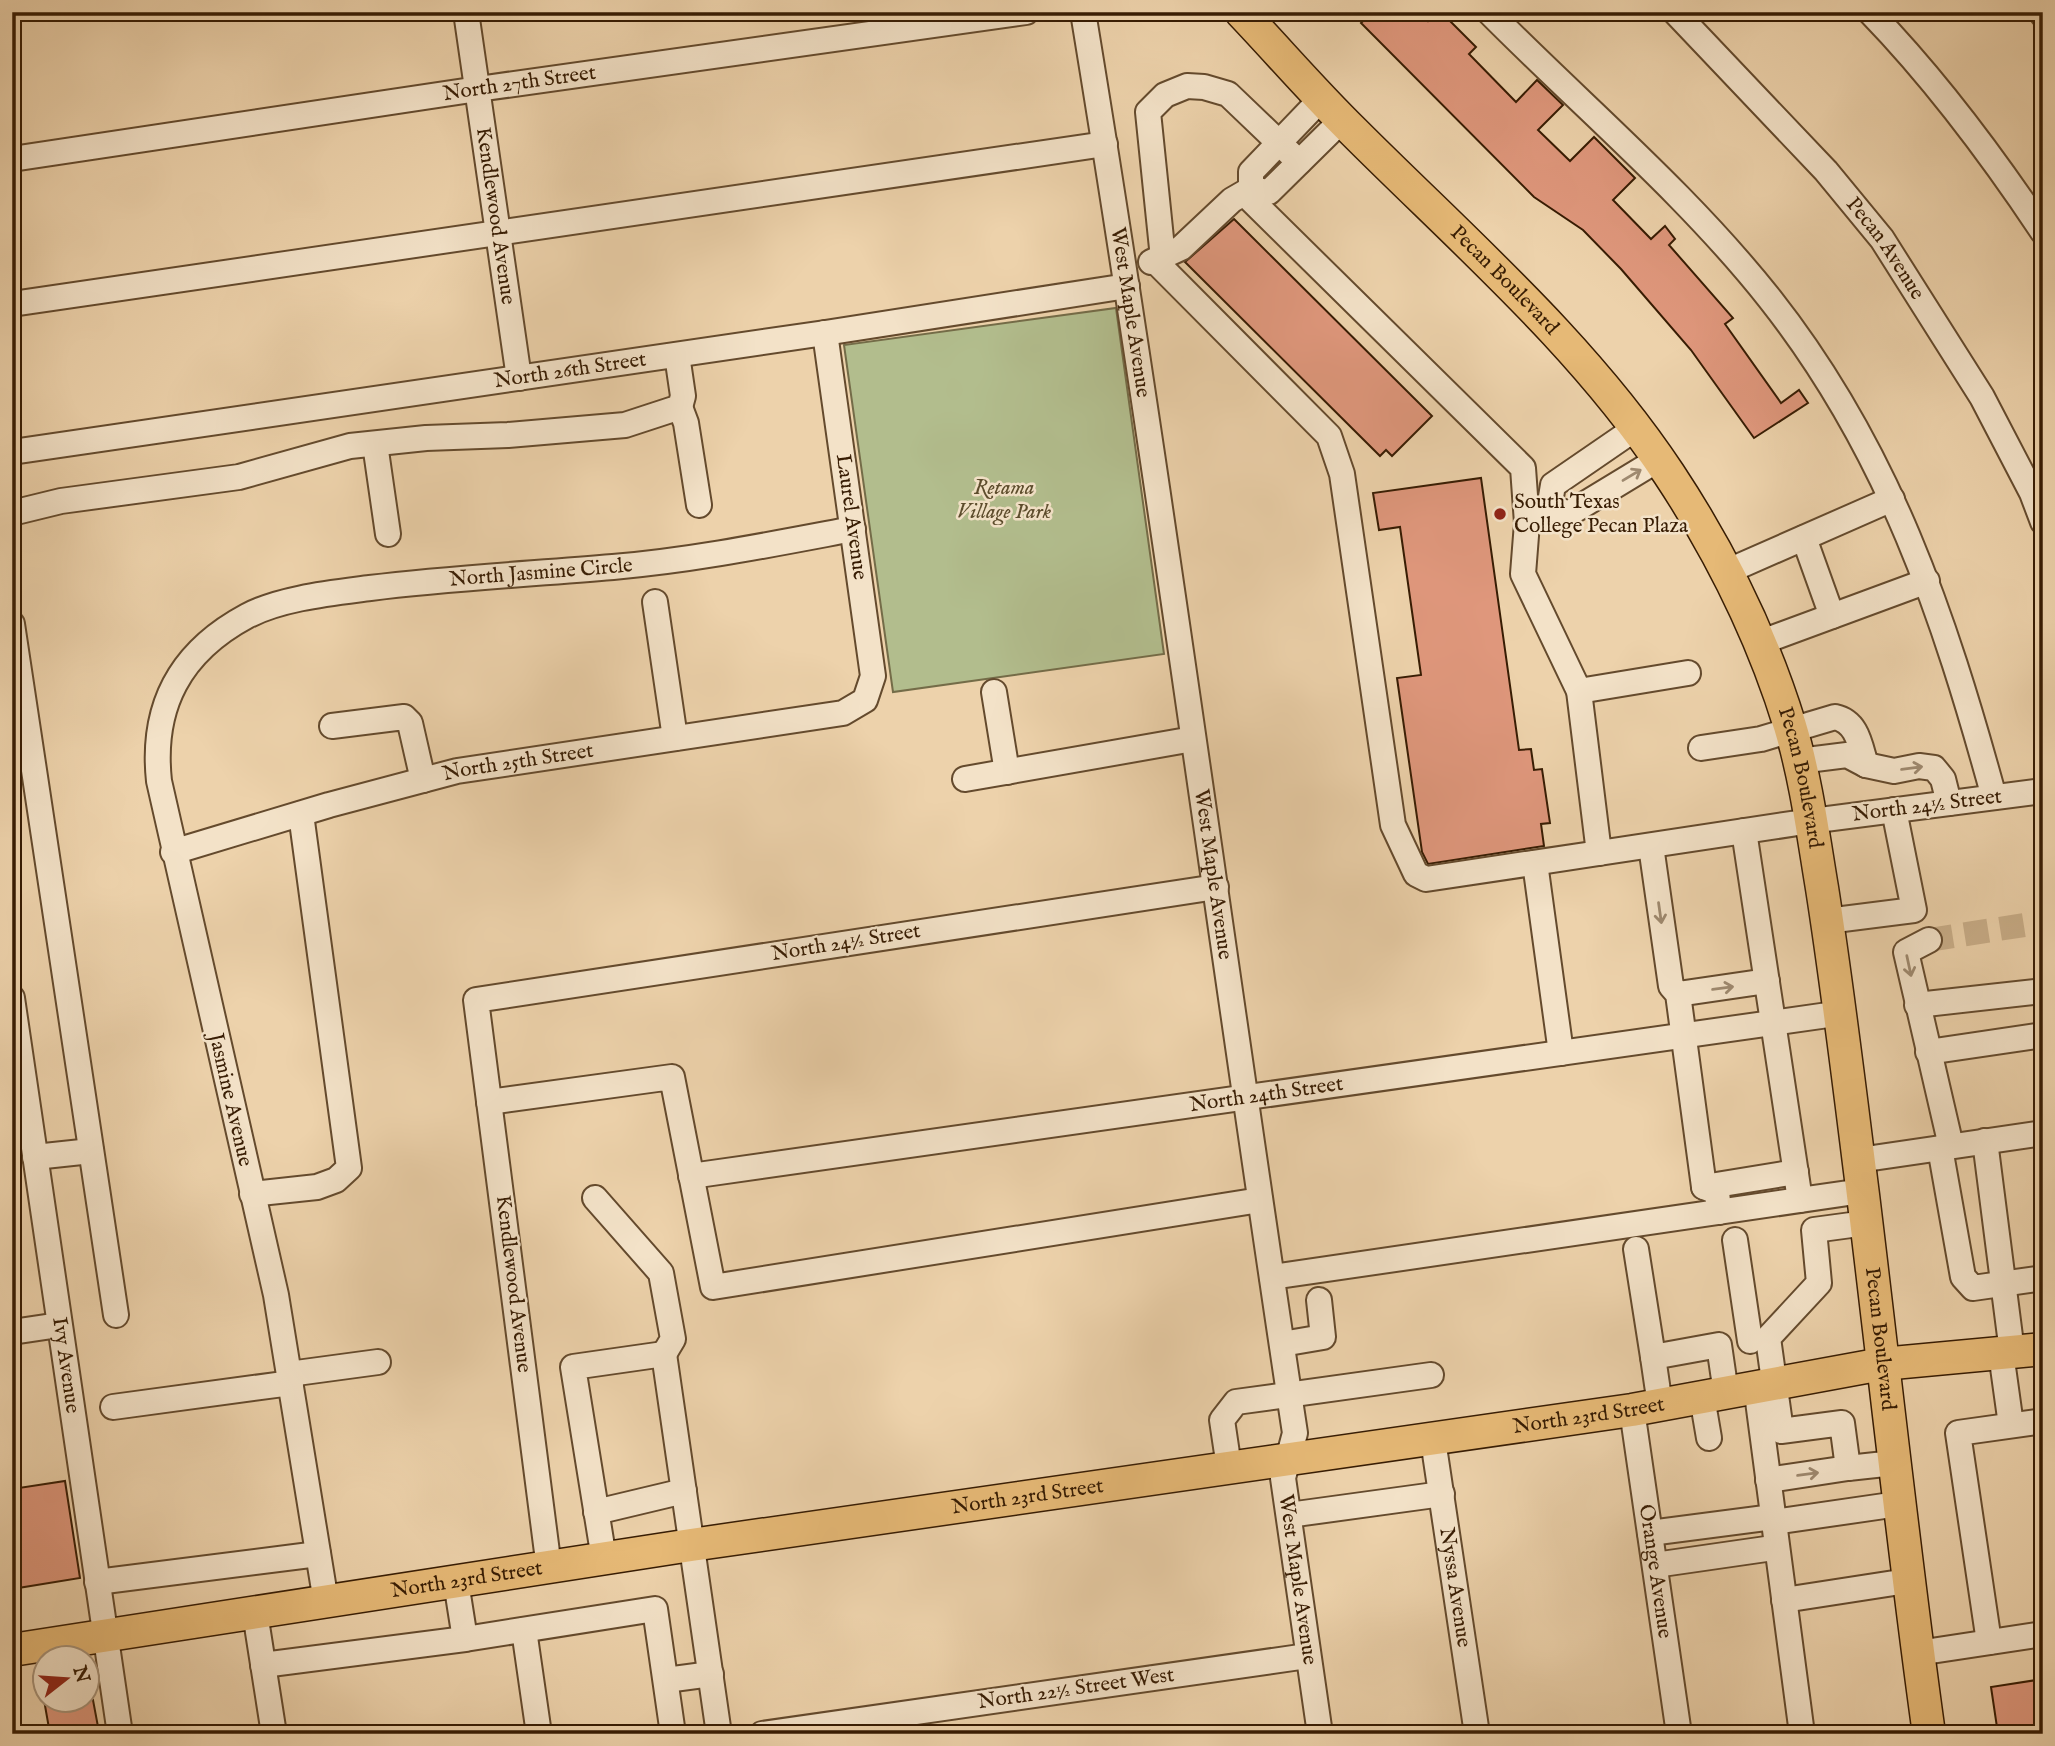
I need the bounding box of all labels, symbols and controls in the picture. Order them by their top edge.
street label: North 27th Street [441,59,598,108]
street label: Kendlewood Avenue [469,125,522,307]
street label: Pecan Avenue [1840,192,1931,305]
street label: Pecan Boulevard [1444,219,1565,341]
street label: West Maple Avenue [1104,225,1157,400]
street label: North 26th Street [492,346,648,395]
street label: Laurel Avenue [829,452,873,582]
one-way arrow [1621,468,1641,482]
park label: Retama Village Park [957,475,1052,526]
place label: South Texas College Pecan Plaza [1514,489,1689,540]
marker: South Texas College Pecan Plaza [1492,506,1508,522]
street label: North Jasmine Circle [448,552,634,593]
street label: Pecan Boulevard [1771,704,1829,851]
street label: North 25th Street [440,737,595,788]
one-way arrow [1900,762,1923,775]
street label: North 24½ Street [1851,783,2003,829]
street label: West Maple Avenue [1188,787,1239,962]
one-way arrow [1654,901,1667,924]
street label: North 24½ Street [770,918,922,968]
one-way arrow [1903,954,1916,977]
one-way arrow [1711,981,1733,994]
street label: Jasmine Avenue [201,1029,259,1170]
street label: North 24th Street [1188,1070,1345,1119]
street label: Kendlewood Avenue [489,1194,537,1375]
street label: Pecan Boulevard [1858,1266,1902,1413]
street label: Ivy Avenue [45,1315,86,1415]
street label: North 23rd Street [1511,1391,1667,1440]
one-way arrow [1796,1467,1819,1480]
street label: North 23rd Street [950,1472,1105,1521]
street label: West Maple Avenue [1272,1493,1323,1667]
street label: Orange Avenue [1632,1502,1679,1641]
street label: Nyssa Avenue [1433,1526,1477,1649]
street label: North 23rd Street [389,1555,544,1605]
north arrow [32,1644,102,1714]
text: N [66,1662,94,1687]
street label: North 22½ Street West [976,1662,1176,1716]

